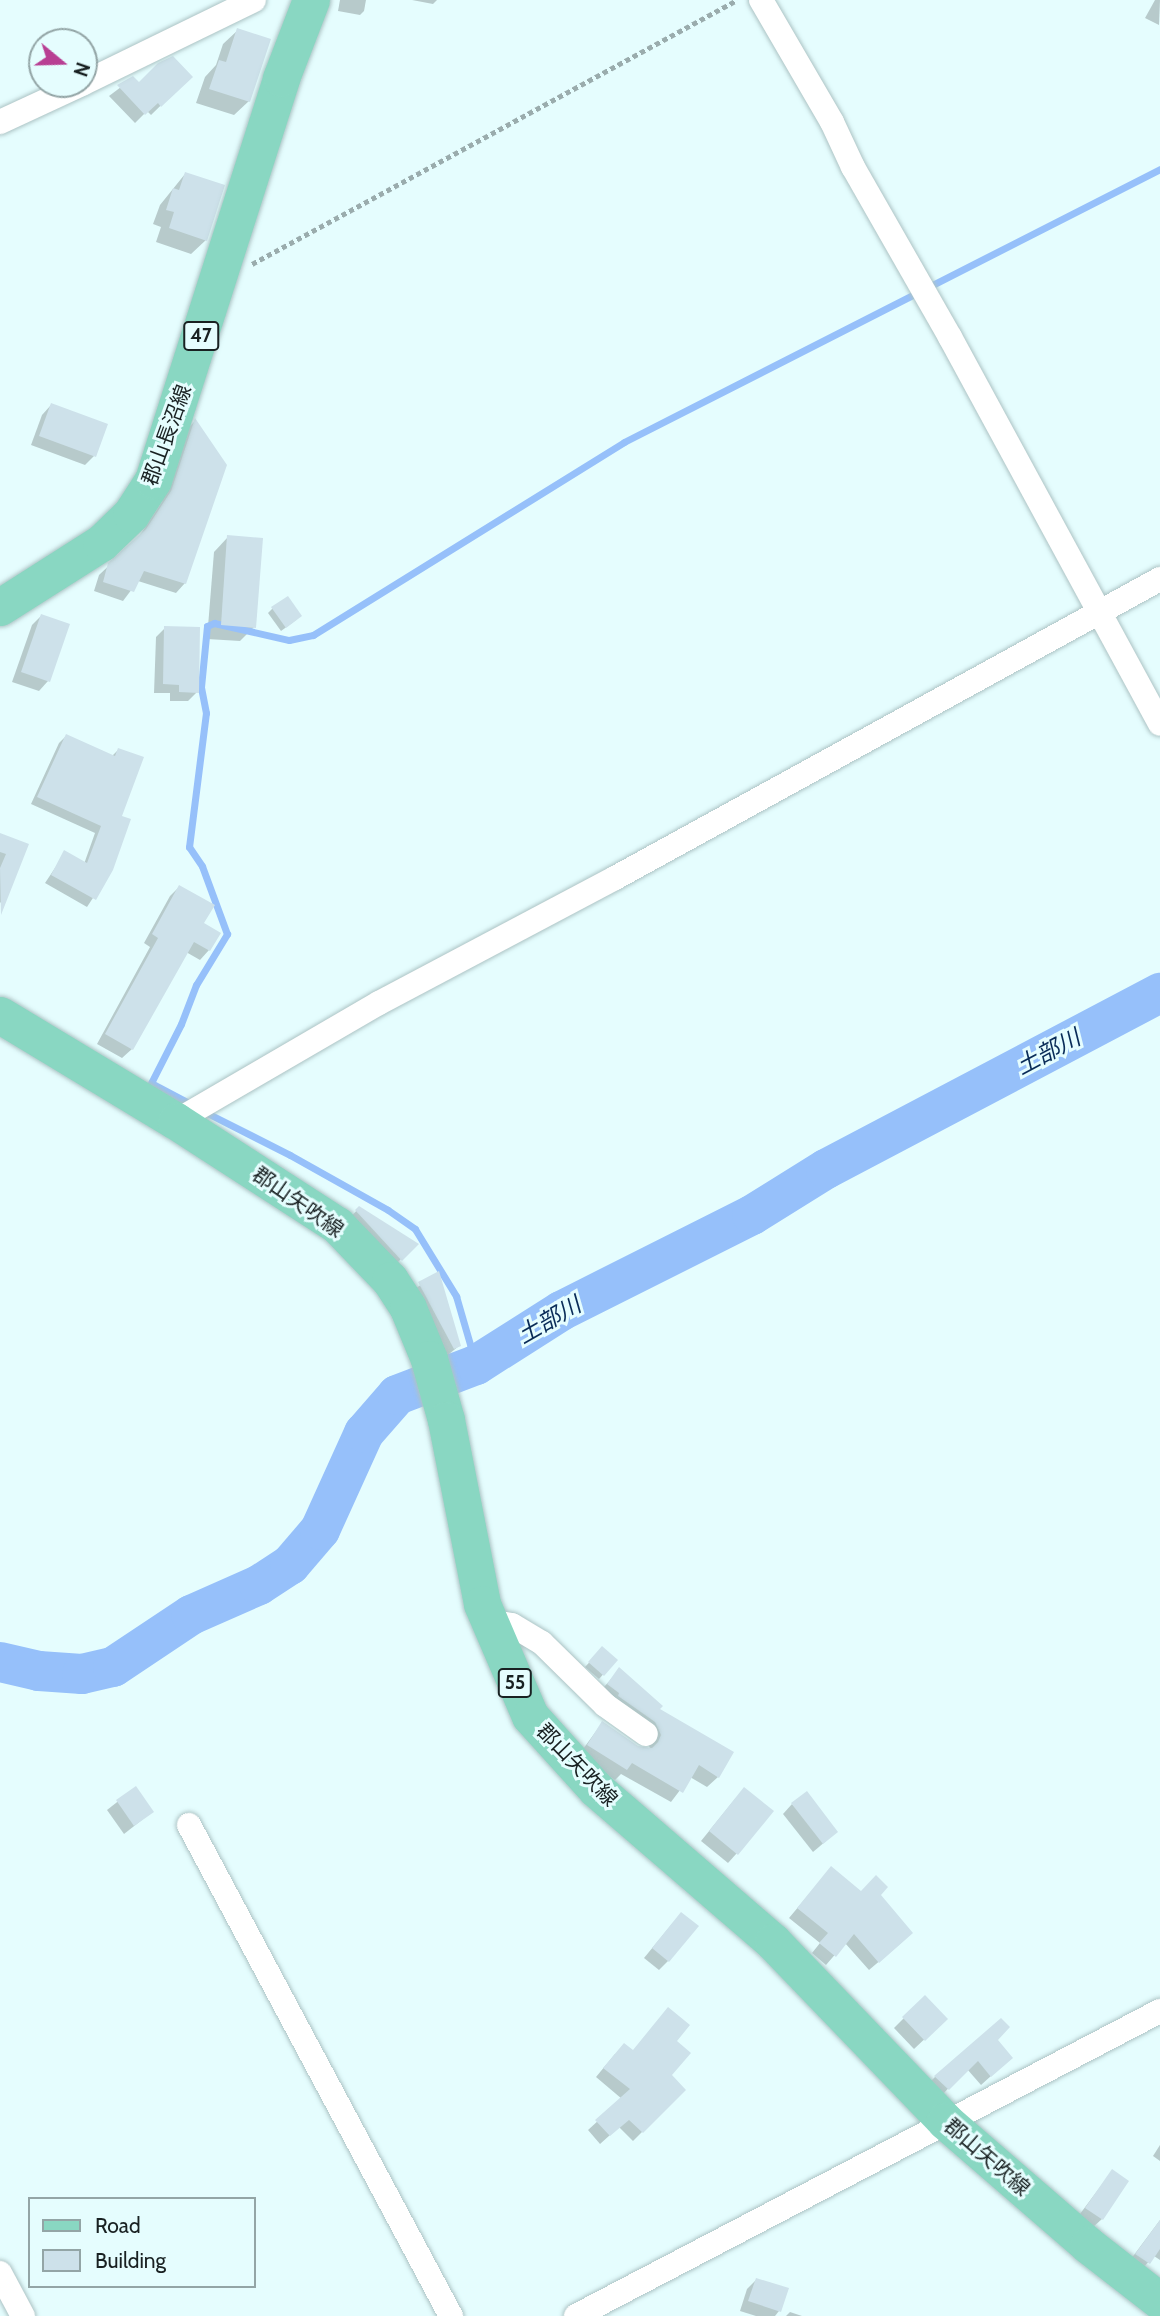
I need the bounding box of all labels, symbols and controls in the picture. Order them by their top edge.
north arrow [28,28,98,98]
text: N [68,59,94,79]
road number: 47 [182,320,220,352]
street label: 郡山長沼線 [137,381,197,489]
water label: 土部川 [1011,1024,1085,1080]
street label: 郡山矢吹線 [248,1162,348,1242]
water label: 土部川 [512,1291,586,1349]
road number: 55 [498,1667,532,1698]
street label: 郡山矢吹線 [531,1718,623,1812]
street label: 郡山矢吹線 [939,2113,1035,2201]
legend [28,2197,256,2288]
text: Road [95,2213,141,2238]
text: Building [95,2248,166,2273]

